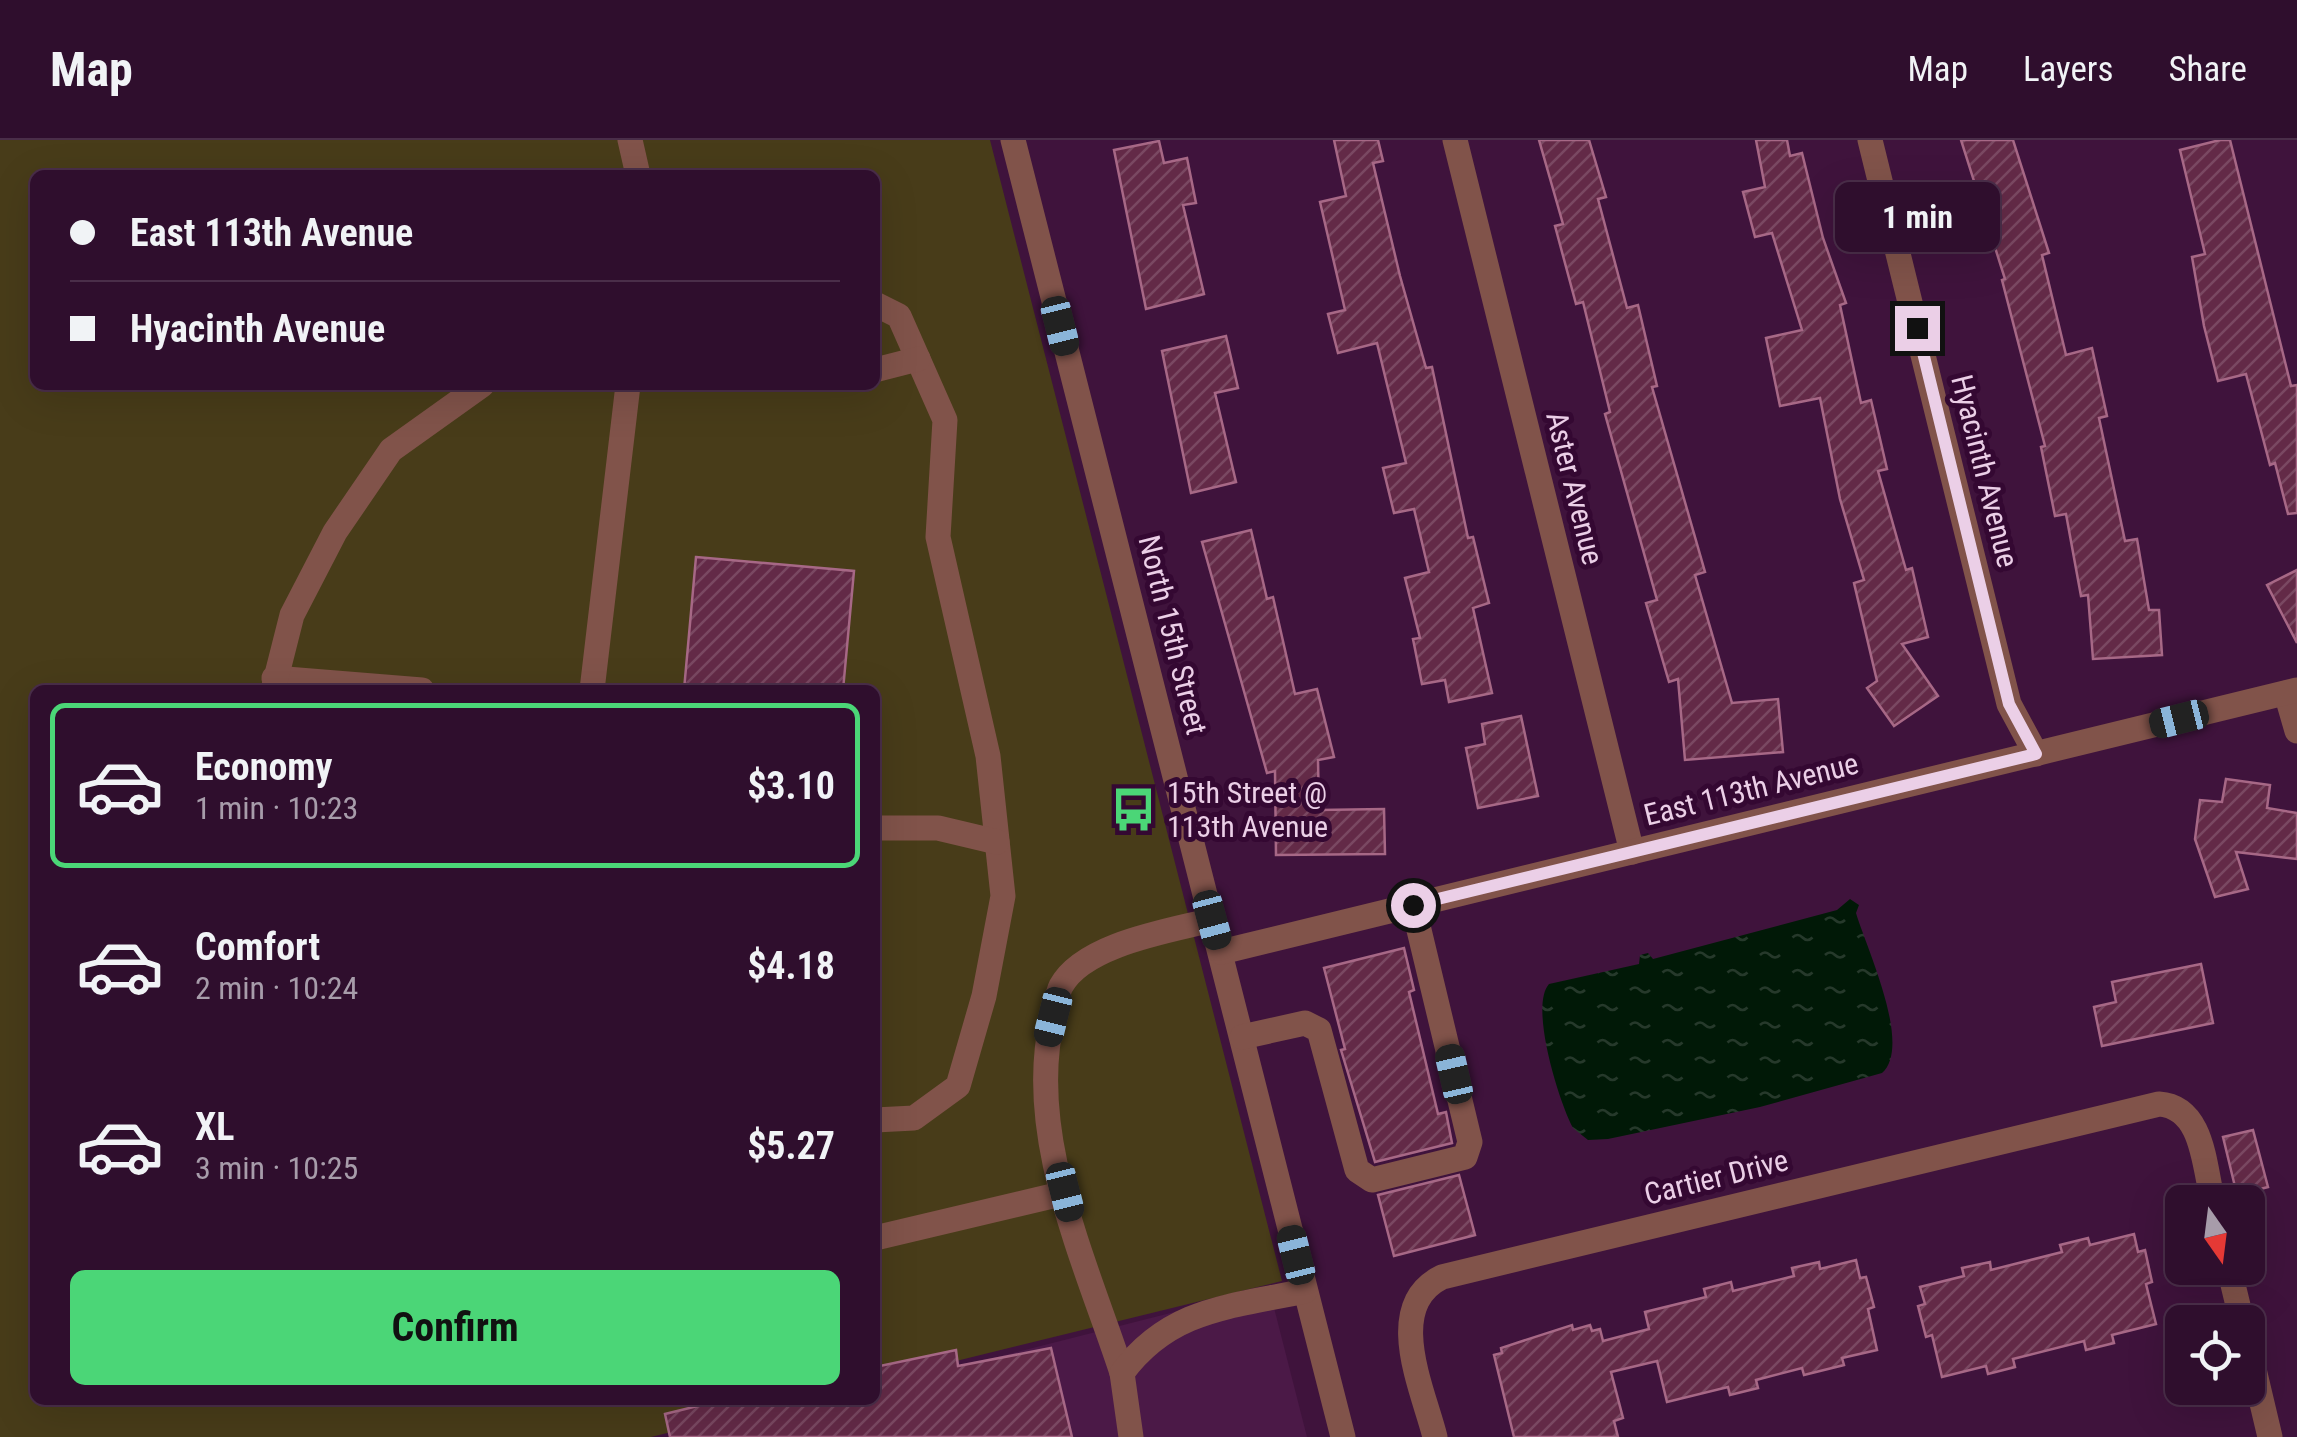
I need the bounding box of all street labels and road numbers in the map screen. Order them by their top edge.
street label: Hyacinth Avenue [1944,371,2026,571]
street label: Aster Avenue [1539,408,1611,568]
street label: North 15th Street [1131,532,1215,738]
street label: East 113th Avenue [1640,745,1862,833]
street label: Cartier Drive [1640,1142,1792,1212]

